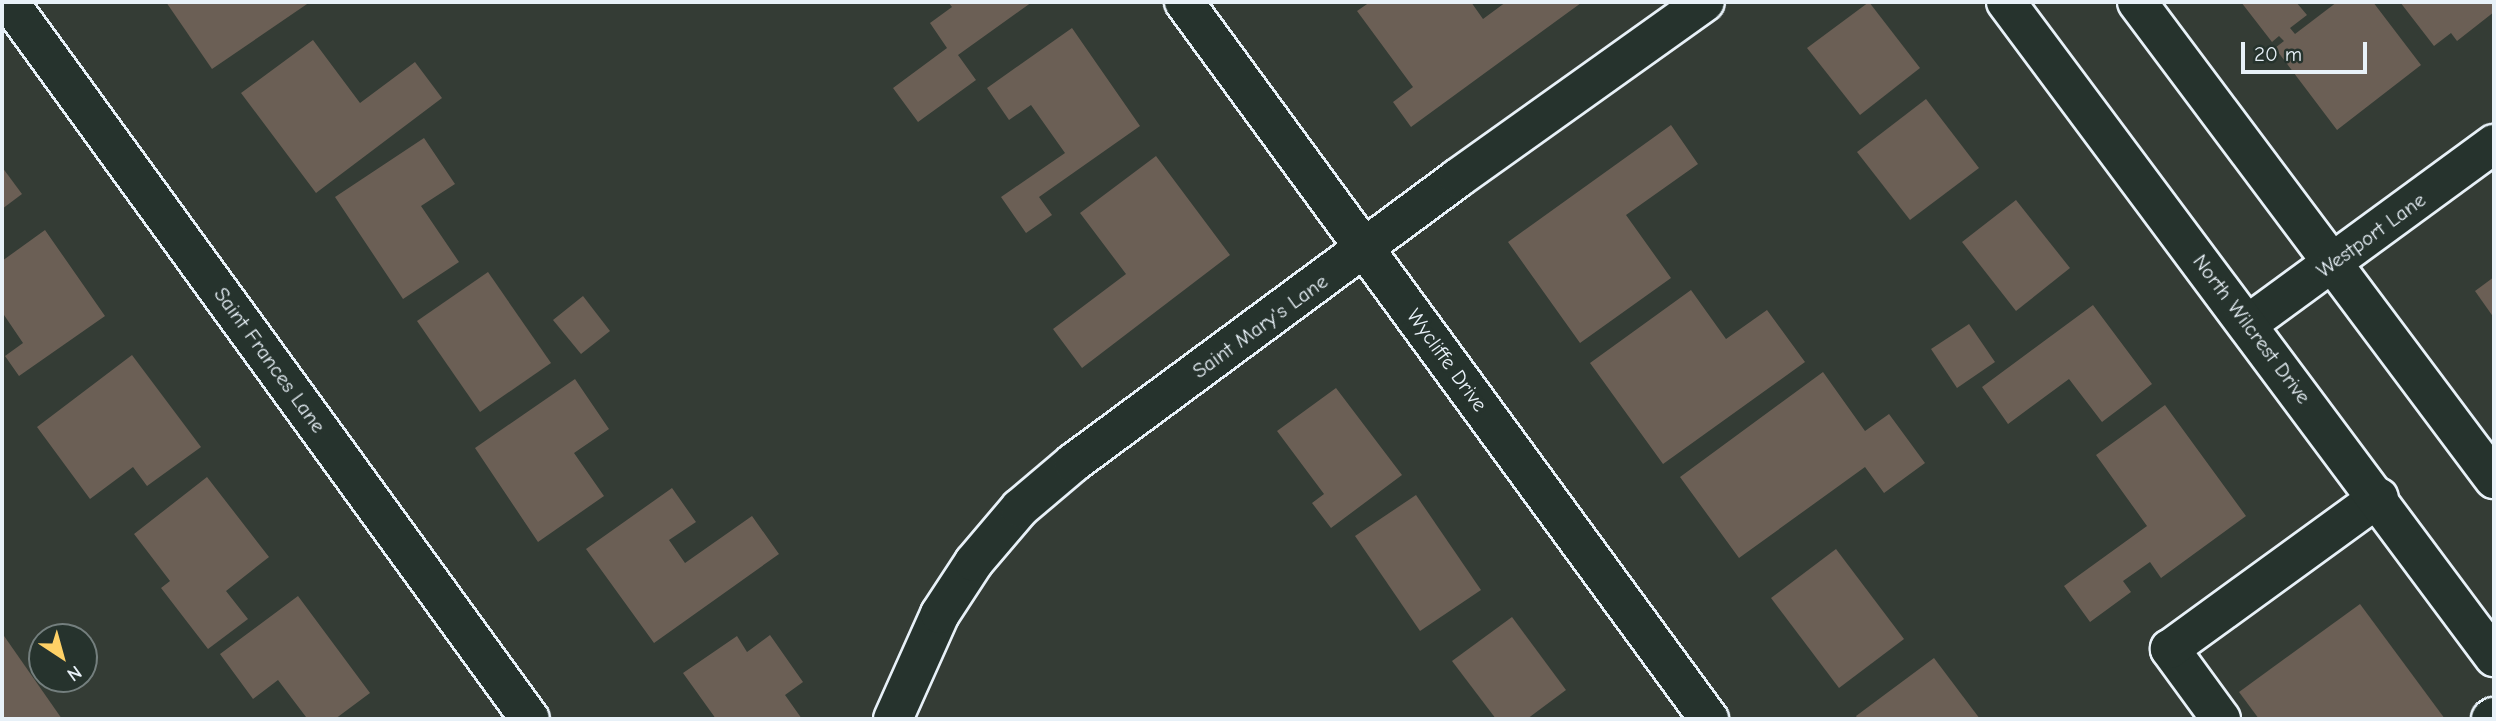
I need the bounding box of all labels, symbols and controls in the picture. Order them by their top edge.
scale bar [2244,28,2370,72]
text: 20 m [2254,42,2302,66]
street label: Westport Lane [2312,187,2430,283]
street label: North Wilcrest Drive [2188,249,2316,409]
street label: Saint Mary's Lane [1187,269,1333,383]
street label: Saint Frances Lane [209,282,331,438]
street label: Wycliffe Drive [1401,304,1493,416]
north arrow [28,623,98,693]
text: N [63,661,86,686]

